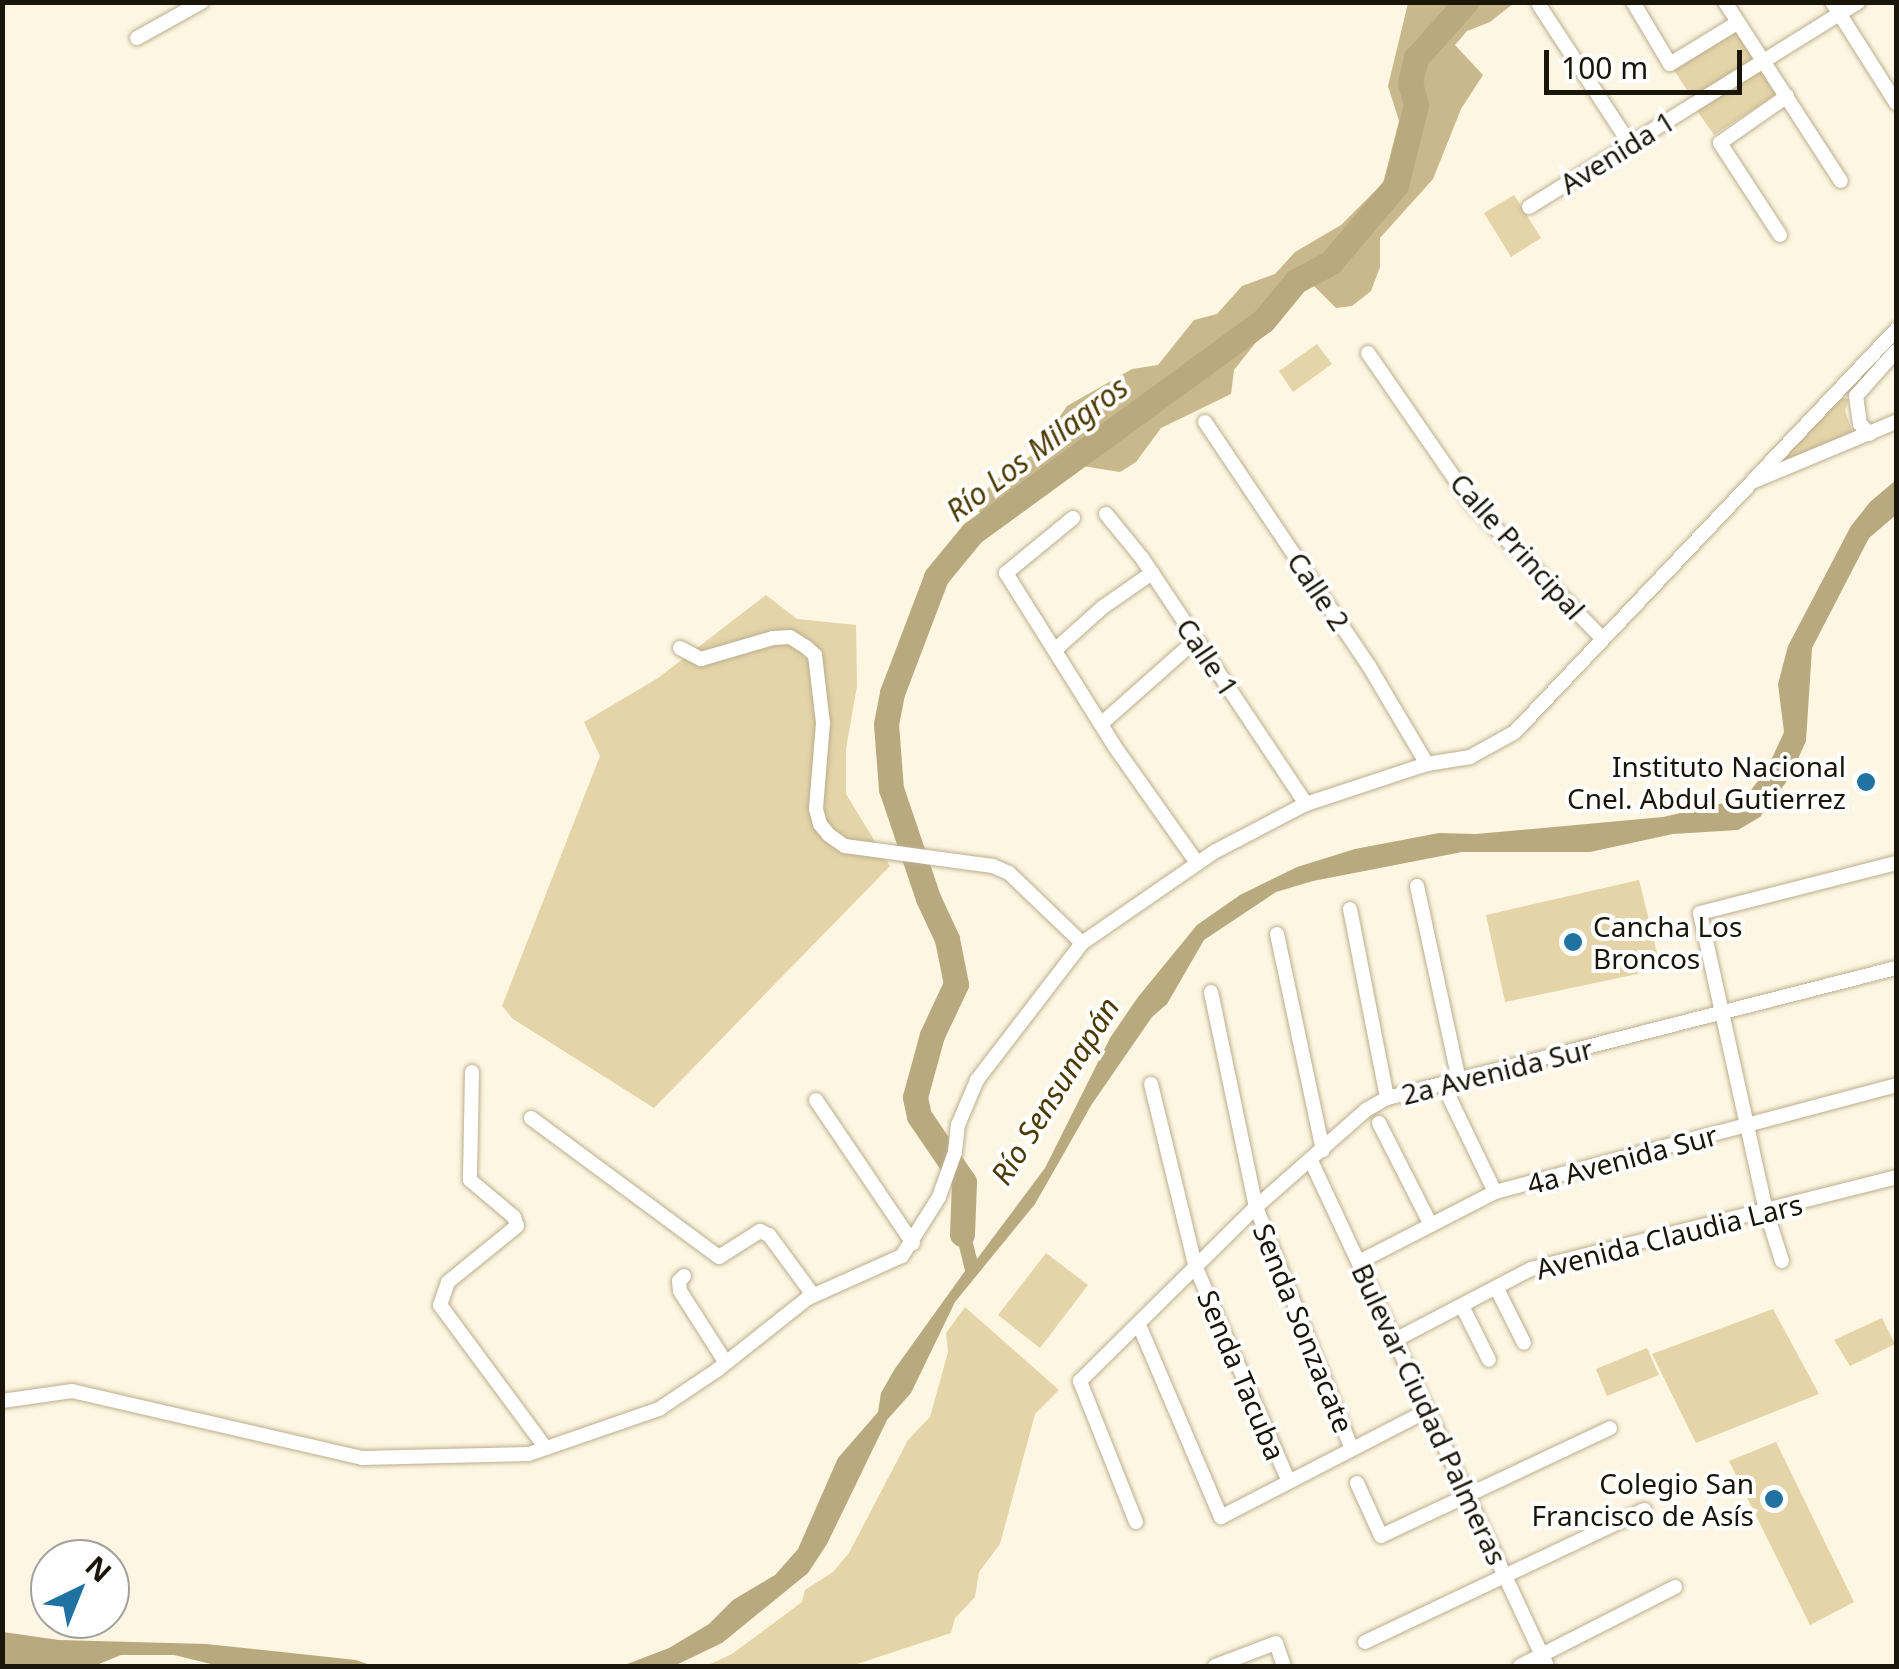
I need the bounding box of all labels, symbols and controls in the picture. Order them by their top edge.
scale bar [1549,30,1746,92]
text: 100 m [1561,47,1648,88]
street label: Avenida 1 [1554,104,1680,200]
water label: Río Los Milagros [939,369,1135,529]
street label: Calle Principal [1444,466,1592,626]
street label: Calle 2 [1281,546,1357,636]
street label: Calle 1 [1170,612,1246,702]
place label: Instituto Nacional Cnel. Abdul Gutierrez [1567,749,1846,815]
marker: Instituto Nacional Cnel. Abdul Gutierrez [1855,771,1877,793]
place label: Cancha Los Broncos [1593,909,1742,975]
marker: Cancha Los Broncos [1562,931,1584,953]
water label: Río Sensunapán [983,991,1127,1191]
street label: 2a Avenida Sur [1398,1031,1596,1111]
street label: 4a Avenida Sur [1523,1117,1721,1201]
street label: Avenida Claudia Lars [1532,1187,1806,1285]
street label: Senda Sonzacate [1247,1219,1361,1437]
street label: Bulevar Ciudad Palmeras [1345,1258,1515,1570]
street label: Senda Tacuba [1191,1285,1293,1465]
place label: Colegio San Francisco de Asís [1531,1466,1754,1532]
marker: Colegio San Francisco de Asís [1763,1488,1785,1510]
north arrow [30,1539,130,1639]
text: N [78,1547,120,1590]

